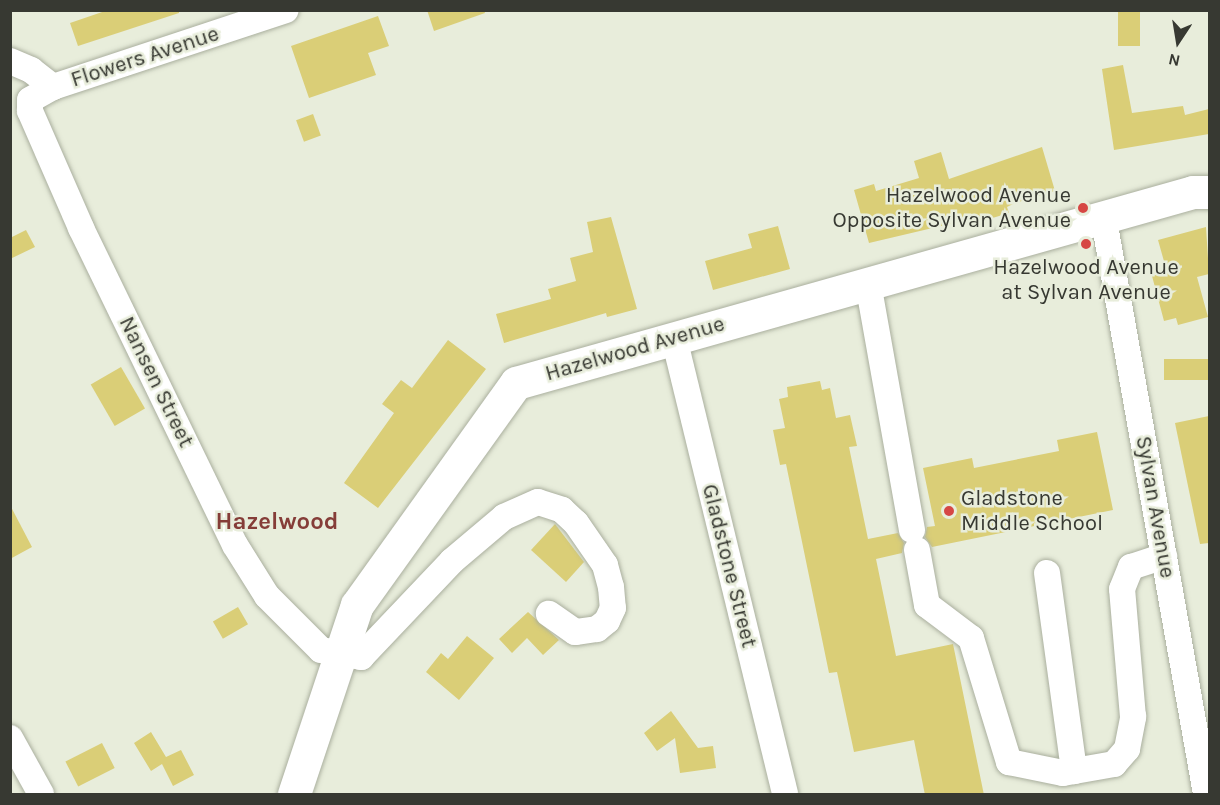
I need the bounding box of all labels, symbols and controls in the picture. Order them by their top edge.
north arrow [1148,12,1208,72]
street label: Flowers Avenue [68,21,222,93]
text: N [1167,50,1182,71]
place label: Hazelwood Avenue Opposite Sylvan Avenue [832,182,1071,234]
marker: Hazelwood Avenue Opposite Sylvan Avenue [1076,201,1090,215]
marker: Hazelwood Avenue at Sylvan Avenue [1079,237,1093,251]
place label: Hazelwood Avenue at Sylvan Avenue [993,254,1179,306]
street label: Hazelwood Avenue [542,311,728,387]
street label: Nansen Street [113,312,199,452]
street label: Sylvan Avenue [1130,434,1180,580]
street label: Gladstone Street [696,482,762,650]
place label: Gladstone Middle School [961,485,1103,536]
marker: Gladstone Middle School [942,504,956,518]
district label: Hazelwood [216,508,338,536]

